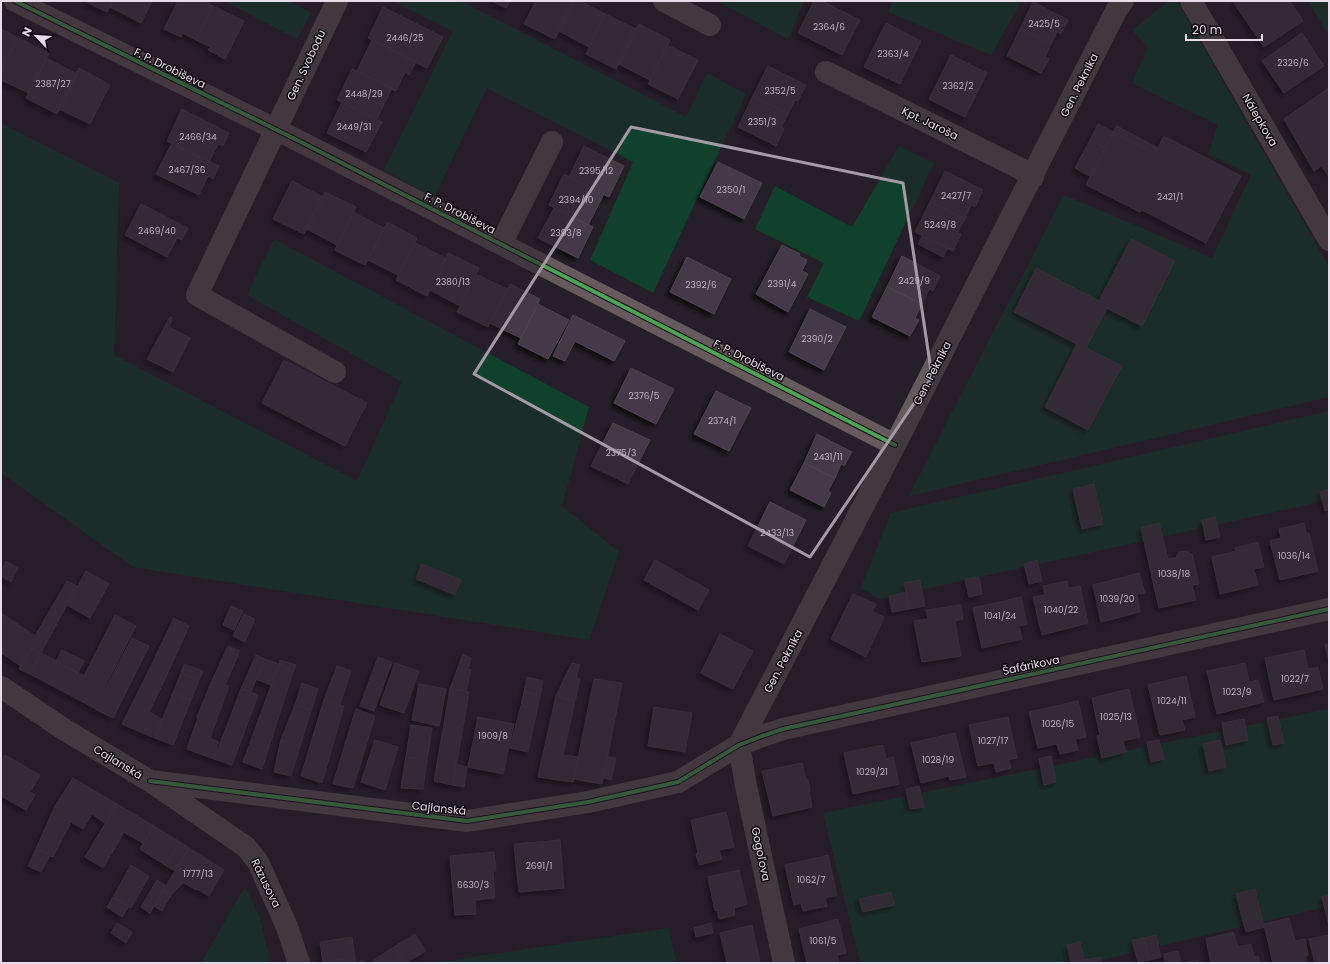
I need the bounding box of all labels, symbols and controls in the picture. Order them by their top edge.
north arrow [16,16,56,56]
scale bar [1186,16,1262,42]
house number: 2425/5 [1028,18,1060,30]
house number: 2364/6 [813,21,845,33]
text: 20 m [1192,21,1222,38]
text: N [18,25,36,39]
street label: Gen. Svobodu [283,27,329,103]
house number: 2446/25 [386,32,424,44]
street label: F. P. Drobiševa [132,44,208,92]
house number: 2363/4 [877,48,909,60]
street label: Gen. Pekníka [1056,50,1102,120]
house number: 2326/6 [1277,57,1309,69]
house number: 2387/27 [35,78,71,90]
house number: 2362/2 [943,80,973,92]
house number: 2352/5 [764,85,796,97]
house number: 2448/29 [345,88,383,100]
street label: Nálepkova [1238,91,1282,149]
street label: Kpt. Jaroša [899,102,961,144]
house number: 2351/3 [748,116,776,128]
house number: 2449/31 [337,121,371,133]
house number: 2466/34 [179,131,217,143]
house number: 2467/36 [169,164,206,176]
house number: 2395/12 [579,165,613,177]
house number: 2350/1 [717,184,746,196]
street label: F. P. Drobiševa [422,188,498,238]
house number: 2427/7 [941,190,971,202]
house number: 2421/1 [1157,191,1183,203]
house number: 2394/10 [559,194,594,206]
house number: 5249/8 [924,219,956,231]
house number: 2469/40 [138,225,176,237]
house number: 2393/8 [550,227,582,239]
house number: 2429/9 [898,275,930,287]
house number: 2380/13 [436,276,470,288]
house number: 2391/4 [768,278,797,290]
house number: 2392/6 [685,279,717,291]
house number: 2390/2 [801,333,833,345]
street label: F. P. Drobiševa [711,335,787,385]
street label: Gen. Pekníka [909,338,955,408]
house number: 2376/5 [628,390,660,402]
house number: 2374/1 [708,415,736,427]
house number: 2375/3 [606,447,636,459]
house number: 2431/11 [813,451,843,463]
house number: 2433/13 [760,527,794,539]
house number: 1036/14 [1278,550,1311,562]
house number: 1038/18 [1158,568,1190,580]
house number: 1039/20 [1100,593,1135,605]
house number: 1040/22 [1044,604,1078,616]
house number: 1041/24 [984,610,1016,622]
street label: Gen. Pekníka [760,627,806,695]
street label: Šafárikova [1001,651,1061,679]
house number: 1022/7 [1281,673,1309,685]
house number: 1023/9 [1223,686,1252,698]
house number: 1024/11 [1157,695,1187,707]
house number: 1025/13 [1100,711,1132,723]
house number: 1026/15 [1042,718,1074,730]
house number: 1909/8 [478,730,508,742]
house number: 1027/17 [978,735,1008,747]
street label: Cajlanská [90,741,146,783]
house number: 1028/19 [922,754,954,766]
house number: 1029/21 [856,766,888,778]
street label: Cajlanská [411,797,467,819]
street label: Gogoľova [747,826,775,882]
street label: Rázusova [247,856,285,910]
house number: 2691/1 [526,860,552,872]
house number: 1777/13 [183,868,213,880]
house number: 1062/7 [797,874,825,886]
house number: 6630/3 [457,879,489,891]
house number: 1061/5 [809,935,837,947]

